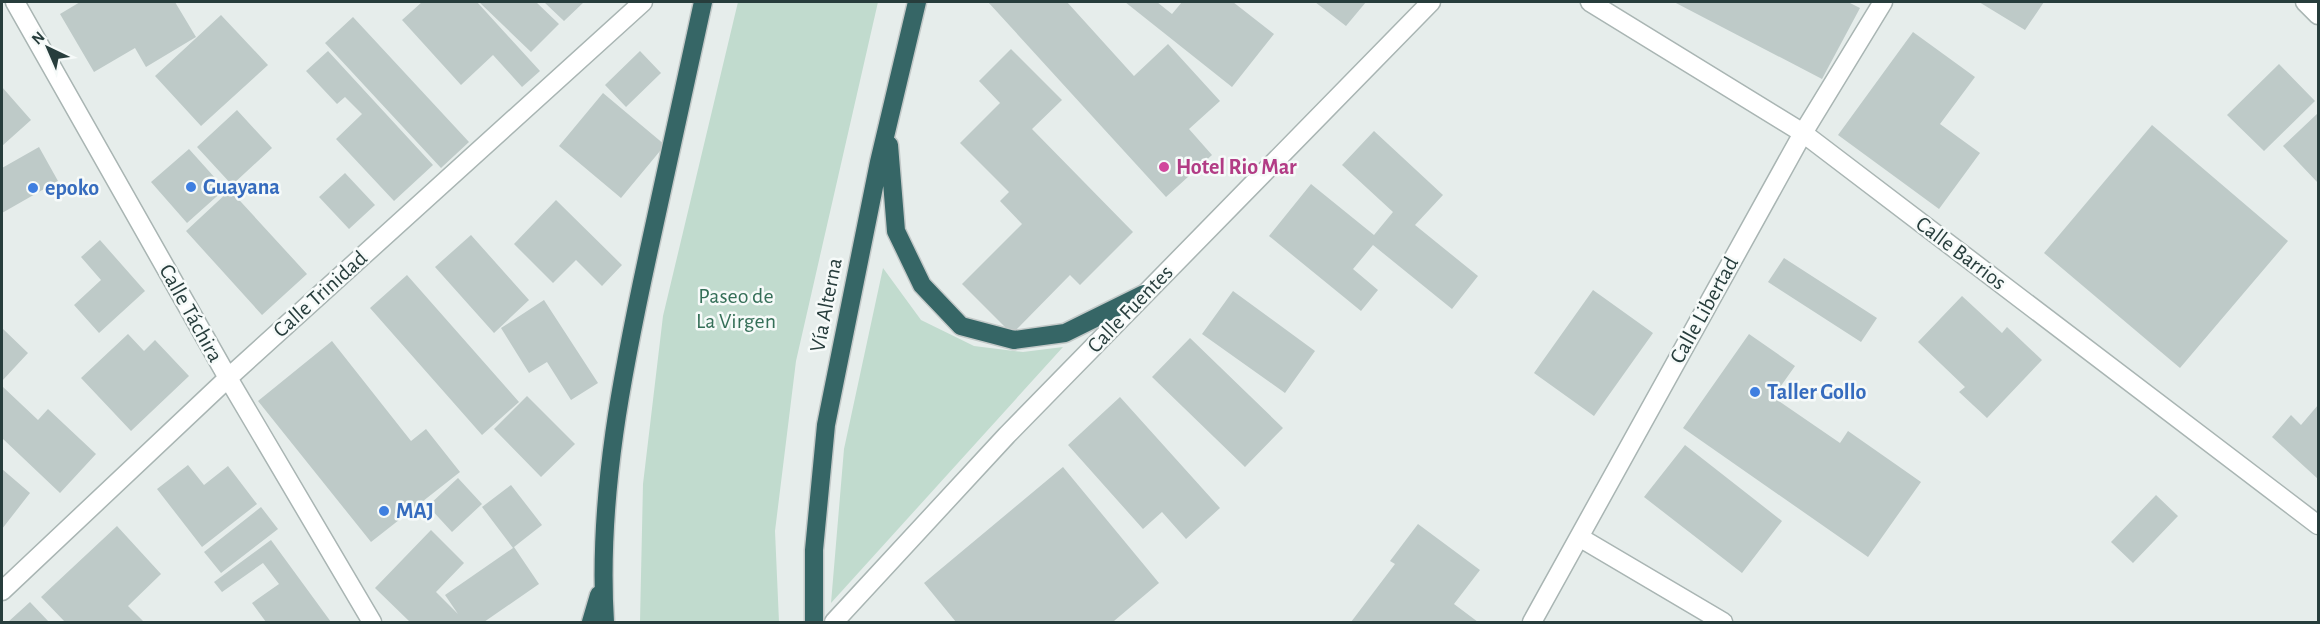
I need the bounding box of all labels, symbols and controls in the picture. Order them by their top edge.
north arrow [18,18,78,78]
text: N [29,28,48,48]
place label: Hotel Rio Mar [1176,156,1297,178]
marker: Hotel Rio Mar [1157,160,1171,174]
place label: Guayana [203,176,280,199]
place label: epoko [45,177,99,199]
marker: Guayana [184,180,198,194]
marker: epoko [26,181,40,195]
street label: Calle Barrios [1912,212,2010,294]
street label: Calle Trinidad [269,246,371,342]
street label: Calle Libertad [1666,253,1742,367]
street label: Vía Alterna [806,256,846,354]
street label: Calle Táchira [155,260,227,366]
street label: Calle Fuentes [1083,261,1177,357]
park label: Paseo de La Virgen [696,285,776,332]
place label: Taller Gollo [1767,381,1866,403]
marker: Taller Gollo [1748,385,1762,399]
place label: MAJ [396,500,434,522]
marker: MAJ [377,504,391,518]

